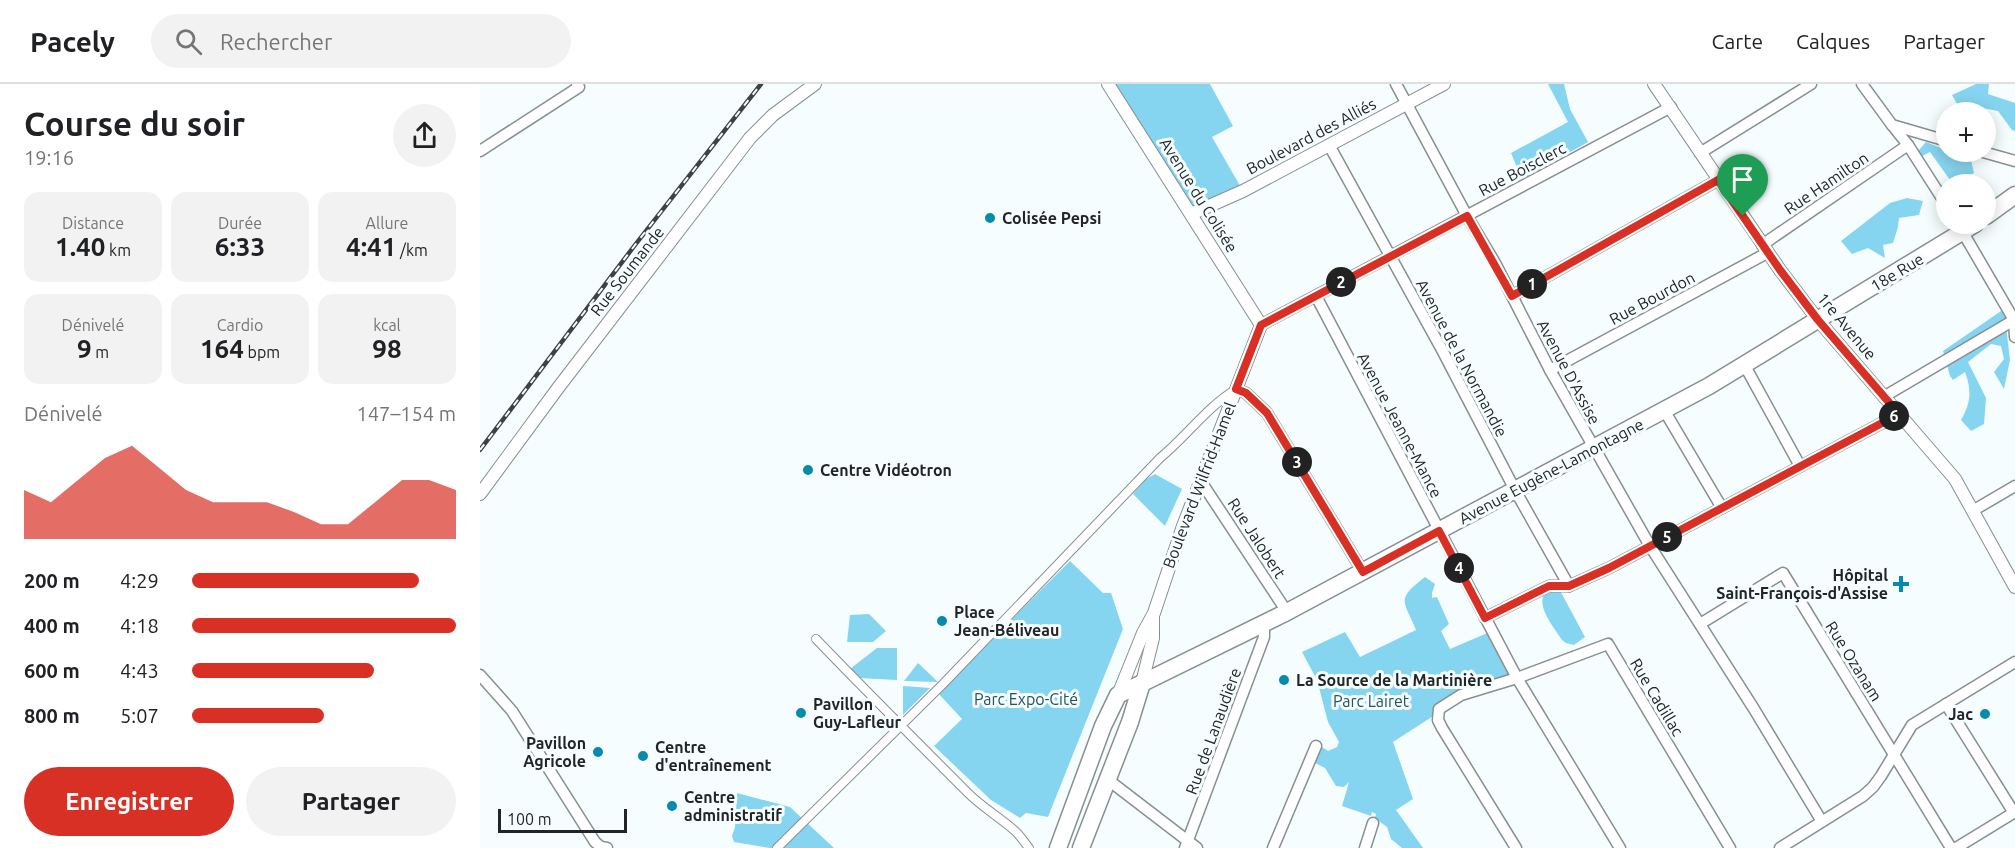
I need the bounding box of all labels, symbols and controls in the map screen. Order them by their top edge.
search box [151,14,571,68]
icon: search [172,25,205,58]
text: Pacely [30,26,115,57]
text: Rechercher [220,29,332,54]
text: Carte [1712,29,1763,53]
text: Calques [1796,29,1870,53]
text: Partager [1903,29,1985,53]
street label: Boulevard des Alliés [1243,94,1379,178]
map controls [1936,102,1996,234]
button: + [1936,102,1996,162]
button: share [393,104,456,167]
text: Course du soir [24,105,245,142]
street label: Avenue du Colisée [1157,134,1241,256]
street label: Rue Boisclerc [1475,138,1569,199]
text: 19:16 [24,146,74,169]
street label: Rue Hamilton [1780,148,1872,218]
pin [1717,154,1768,216]
icon: arrive [1726,163,1759,196]
button: − [1936,174,1996,234]
place label: Colisée Pepsi [1002,209,1101,227]
marker: Colisée Pepsi [983,211,997,225]
text: Distance [62,214,124,232]
text: Durée [218,214,262,232]
text: Allure [366,214,408,232]
street label: Rue Soumande [587,223,667,319]
text: 1.40 [55,232,105,261]
text: 6:33 [215,232,265,261]
text: 4:41 [346,232,396,261]
text: km [105,241,131,259]
text: /km [396,241,428,259]
street label: 18e Rue [1867,249,1927,295]
pin: 2 [1326,267,1356,297]
street label: Rue Bourdon [1606,268,1698,328]
pin: 1 [1517,269,1547,299]
text: 2 [1336,273,1346,291]
text: 1 [1527,275,1537,293]
street label: Avenue de la Normandie [1413,276,1511,440]
street label: 1re Avenue [1814,289,1880,363]
text: Dénivelé [62,316,124,334]
text: Cardio [217,316,263,334]
text: kcal [373,316,401,334]
street label: Avenue D'Assise [1534,317,1604,427]
text: 9 [77,334,92,363]
text: 164 [200,334,244,363]
text: 98 [372,334,402,363]
text: m [92,343,109,361]
text: bpm [244,343,280,361]
street label: Avenue Jeanne-Mance [1354,349,1446,501]
street label: Boulevard Wilfrid-Hamel [1159,400,1239,570]
pin: 6 [1879,401,1909,431]
text: Dénivelé [24,402,102,425]
text: 147–154 m [357,402,456,425]
text: 6 [1889,407,1899,425]
street label: Avenue Eugène-Lamontagne [1456,415,1646,527]
pin: 3 [1282,447,1312,477]
text: 3 [1292,453,1302,471]
place label: Centre Vidéotron [820,461,952,479]
marker: Centre Vidéotron [801,463,815,477]
street label: Rue Jalobert [1224,495,1290,582]
pin: 5 [1652,522,1682,552]
text: 5 [1662,528,1672,546]
pin: 4 [1444,553,1474,583]
text: 4 [1454,559,1464,577]
place label: Hôpital Saint-François-d'Assise [1716,566,1888,603]
text: 200 m [24,569,80,592]
text: 4:29 [120,569,159,592]
marker: Hôpital Saint-François-d'Assise [1892,575,1910,593]
place label: Place Jean-Béliveau [954,603,1059,639]
text: 400 m [24,614,80,637]
text: 4:18 [120,614,159,637]
marker: Place Jean-Béliveau [935,614,949,628]
street label: Rue Ozanam [1822,618,1886,704]
street label: Rue Cadillac [1627,655,1687,739]
text: 600 m [24,659,80,682]
text: 4:43 [120,659,159,682]
street label: Rue de Lanaudière [1182,665,1244,797]
place label: La Source de la Martinière [1296,671,1492,689]
marker: La Source de la Martinière [1277,673,1291,687]
park label: Parc Expo-Cité [974,690,1078,708]
park label: Parc Lairet [1333,692,1410,710]
place label: Pavillon Guy-Lafleur [813,695,902,731]
text: 800 m [24,704,80,727]
text: 5:07 [120,704,159,727]
place label: Jac [1948,705,1973,723]
marker: Pavillon Guy-Lafleur [794,706,808,720]
marker: Jac [1978,707,1992,721]
place label: Pavillon Agricole [523,734,586,770]
place label: Centre d'entraînement [655,738,772,774]
marker: Pavillon Agricole [591,745,605,759]
marker: Centre d'entraînement [636,749,650,763]
button: Enregistrer [24,767,234,836]
button: Partager [246,767,456,836]
place label: Centre administratif [684,788,782,824]
marker: Centre administratif [665,799,679,813]
scale bar [498,806,627,834]
text: 100 m [507,810,552,828]

